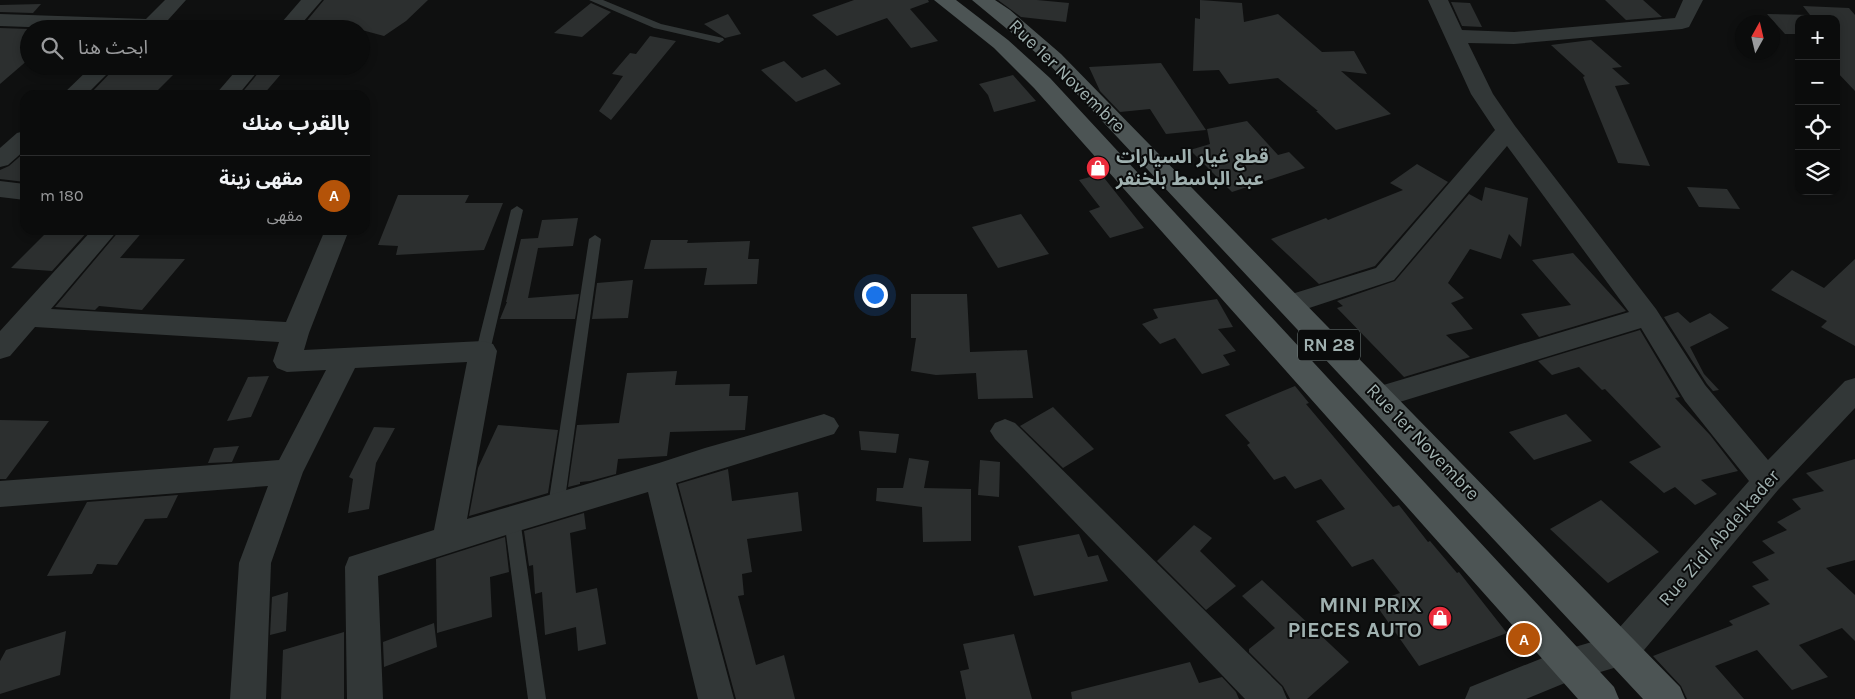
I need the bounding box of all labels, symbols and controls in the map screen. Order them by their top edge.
street label: Rue 1er Novembre [1004,15,1130,137]
north arrow [1735,15,1780,60]
map controls [1795,15,1840,195]
button: + [1795,15,1840,60]
search box [20,20,370,75]
icon: search [38,34,66,62]
text: ابحث هنا [78,37,148,59]
button: − [1795,60,1840,105]
button: locate [1795,105,1840,150]
text: بالقرب منك [242,111,350,135]
place label: قطع غيار السيارات عبد الباسط بلخنفر [1115,146,1269,190]
button: layers [1795,150,1840,195]
shop icon: قطع غيار السيارات عبد الباسط بلخنفر [1085,155,1111,181]
text: مقهى زينة [219,168,303,190]
text: 180 m [40,186,83,205]
text: A [329,186,339,205]
text: مقهى [267,206,303,225]
your location [862,282,888,308]
road number: RN 28 [1298,330,1360,360]
street label: Rue 1er Novembre [1362,379,1484,505]
street label: Rue Zidi Abdelkader [1654,465,1784,611]
place label: MINI PRIX PIECES AUTO [1288,592,1422,643]
shop icon: MINI PRIX PIECES AUTO [1427,605,1453,631]
pin: A [1508,620,1540,658]

